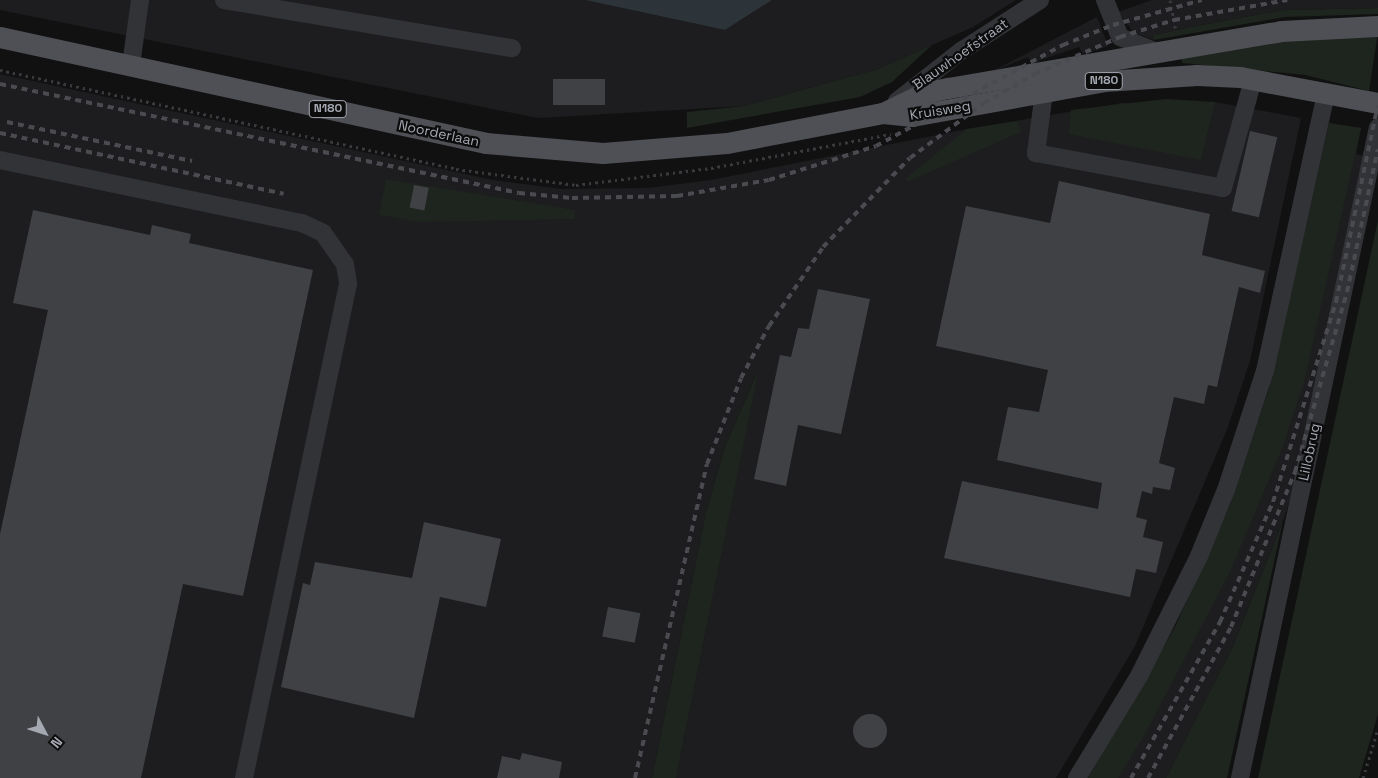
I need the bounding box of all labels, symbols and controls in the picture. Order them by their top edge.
street label: Blauwhoefstraat [909,15,1011,93]
road number: N180 [1084,72,1124,90]
street label: Kruisweg [908,97,972,123]
road number: N180 [308,100,348,118]
street label: Noorderlaan [397,116,481,150]
street label: Lillobrug [1295,422,1323,482]
north arrow [20,708,70,758]
text: N [47,733,66,752]

